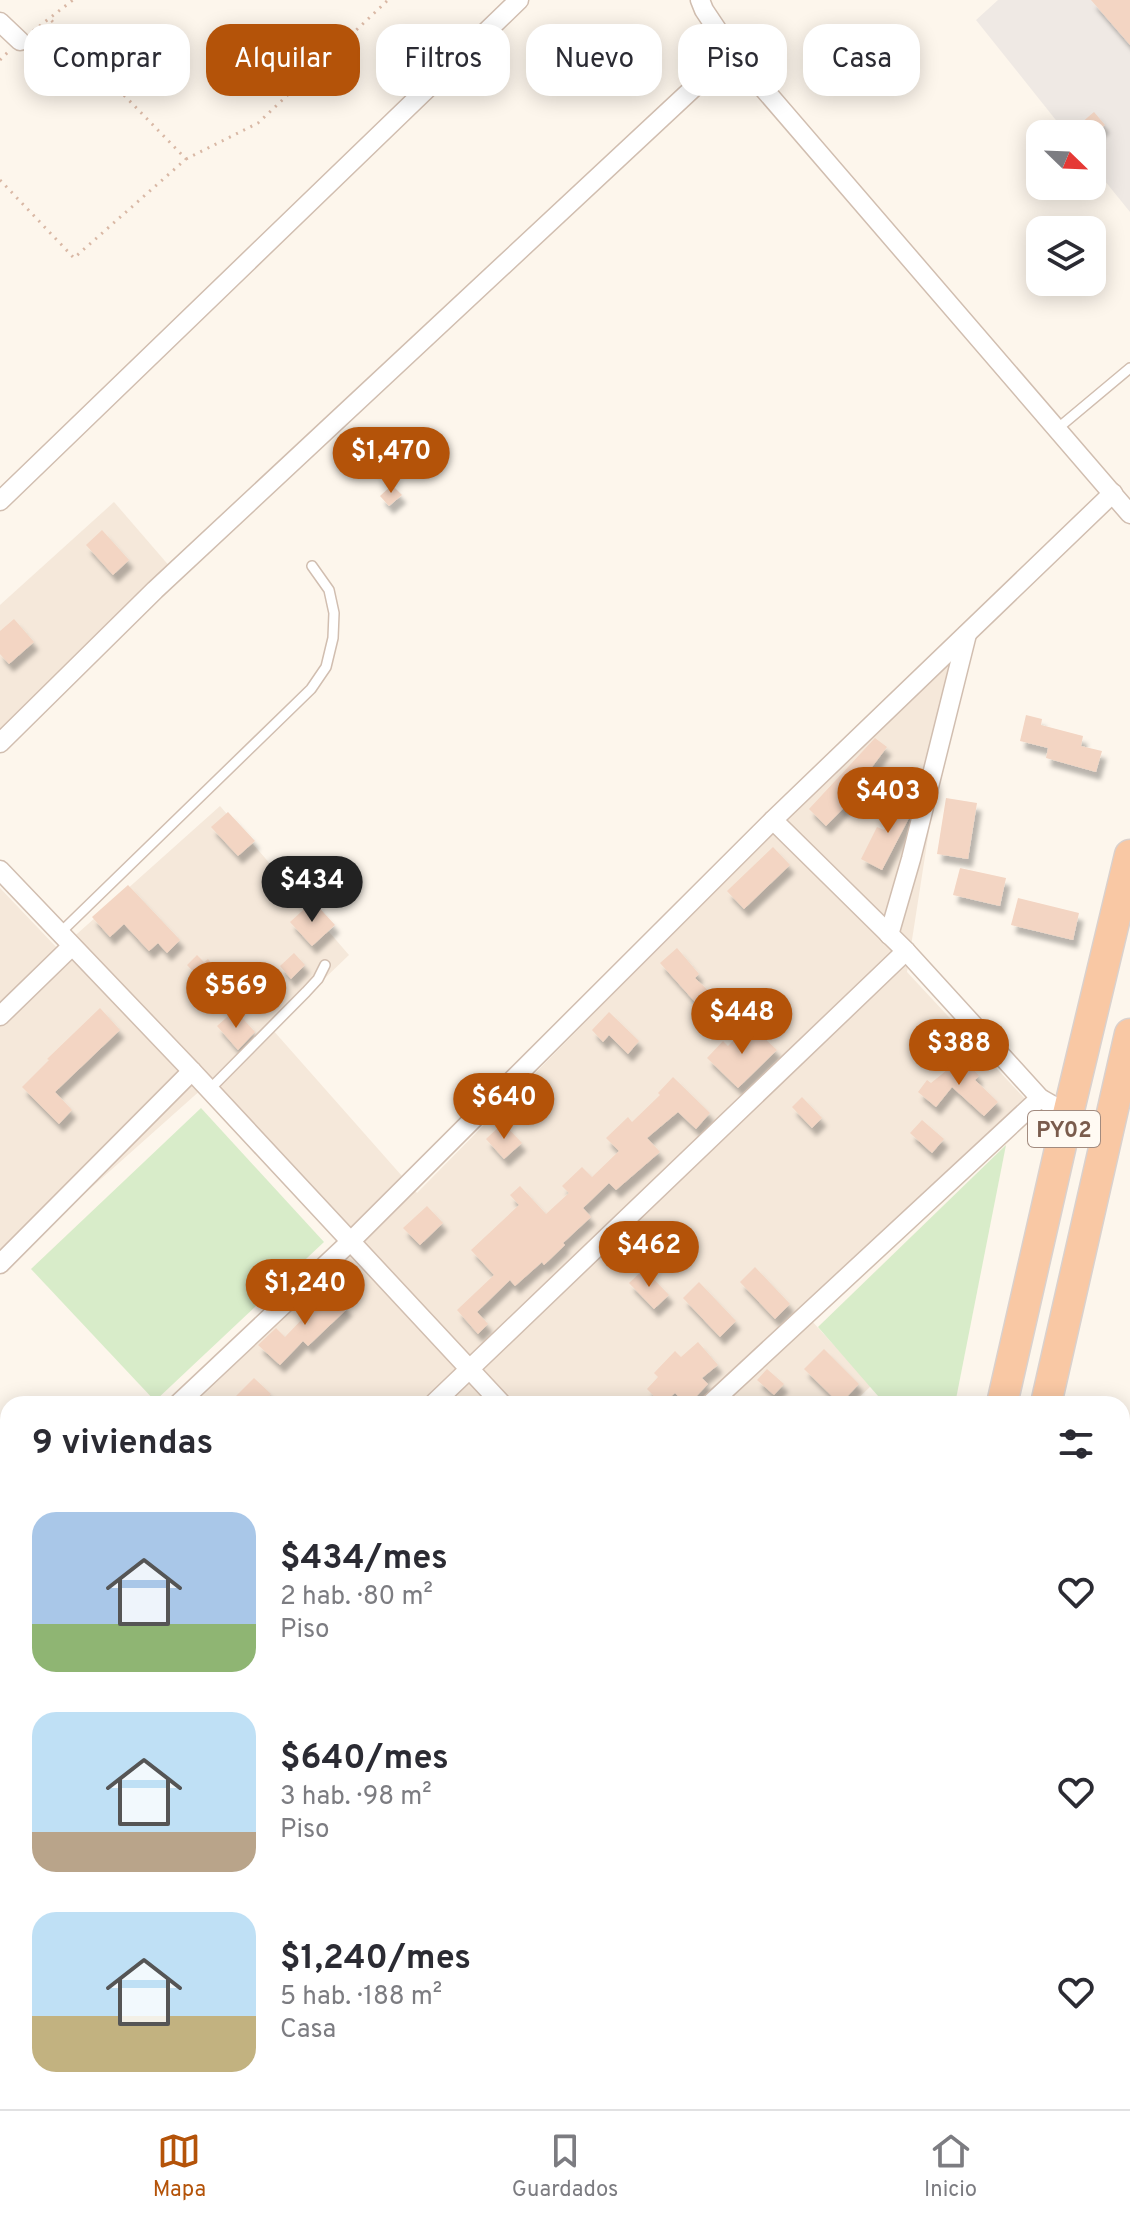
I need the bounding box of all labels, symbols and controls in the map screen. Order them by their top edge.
chip: Comprar [24,24,190,96]
chip: Alquilar [206,24,360,96]
chip: Filtros [376,24,510,96]
chip: Nuevo [526,24,662,96]
chip: Piso [678,24,787,96]
chip: Casa [803,24,920,96]
north arrow [1026,120,1106,200]
map controls [1026,120,1106,296]
button: layers [1026,216,1106,296]
pin: $1,470 [326,427,456,495]
text: $1,470 [351,436,431,469]
pin: $403 [841,767,935,835]
text: $403 [855,776,921,809]
pin: $434 [265,856,359,924]
text: $434 [280,865,344,898]
pin: $569 [189,962,283,1030]
text: $569 [204,971,268,1004]
pin: $448 [695,988,789,1056]
text: $448 [709,997,775,1030]
pin: $388 [912,1019,1006,1087]
text: $388 [927,1028,991,1061]
pin: $640 [457,1073,551,1141]
text: $640 [471,1082,537,1115]
road number: PY02 [1028,1111,1100,1147]
pin: $462 [602,1221,696,1289]
text: $462 [617,1230,681,1263]
pin: $1,240 [240,1259,370,1327]
text: $1,240 [264,1268,346,1301]
icon: filters [1054,1422,1098,1466]
text: 9 viviendas [32,1423,213,1466]
text: $434/mes [280,1538,448,1581]
icon: home [96,1544,192,1640]
icon: heart [1054,1570,1098,1614]
text: 2 hab. · 80 m² [280,1581,433,1614]
text: Piso [280,1614,329,1647]
text: $640/mes [280,1738,449,1781]
icon: home [96,1744,192,1840]
icon: heart [1054,1770,1098,1814]
text: 3 hab. · 98 m² [280,1781,432,1814]
text: Piso [280,1814,329,1847]
text: $1,240/mes [280,1938,471,1981]
icon: home [96,1944,192,2040]
icon: heart [1054,1970,1098,2014]
text: 5 hab. · 188 m² [280,1981,442,2014]
text: Casa [280,2014,336,2047]
tab: Mapa [153,2129,206,2204]
tab: Guardados [512,2129,618,2204]
tab: Inicio [924,2129,977,2204]

